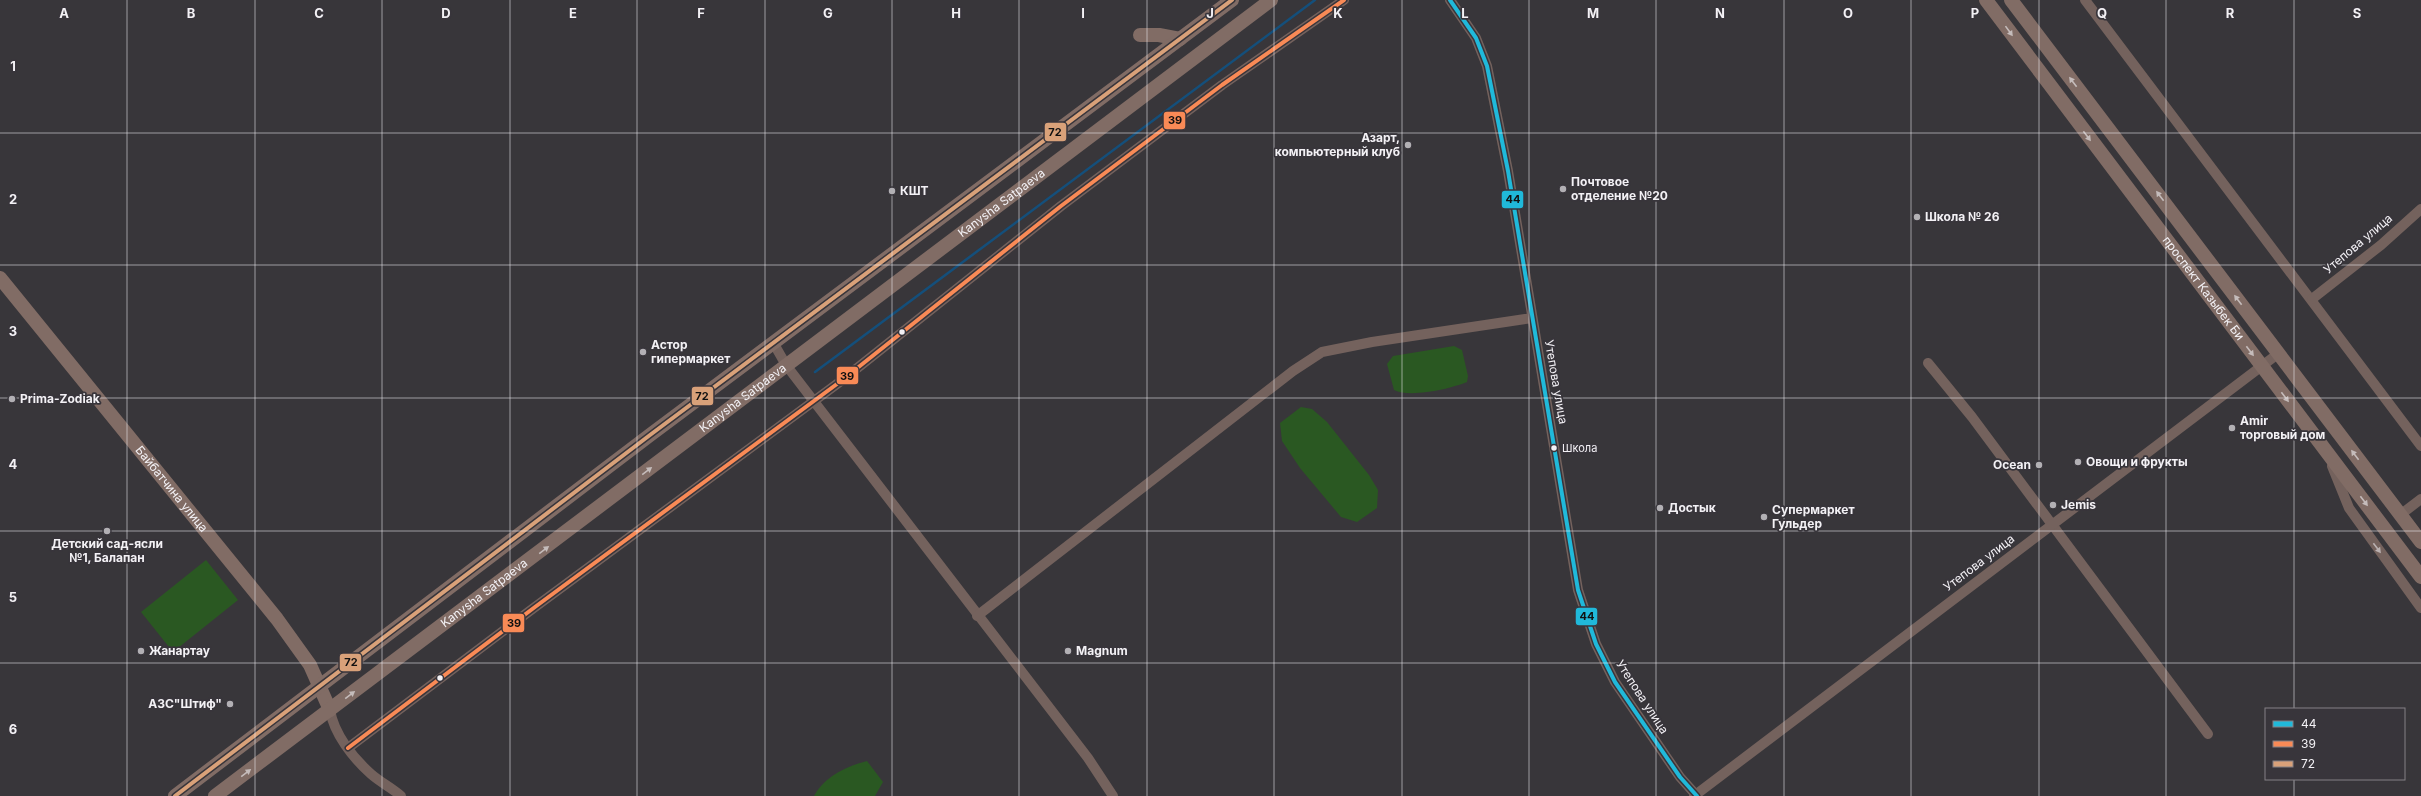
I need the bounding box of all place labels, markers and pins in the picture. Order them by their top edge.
place label: Азарт, компьютерный клуб [1275,130,1400,159]
marker: Азарт, компьютерный клуб [1403,140,1413,150]
place label: Почтовое отделение №20 [1571,174,1668,203]
place label: КШТ [900,183,929,198]
marker: Почтовое отделение №20 [1558,184,1568,194]
marker: КШТ [887,186,897,196]
place label: Школа № 26 [1925,209,2000,224]
marker: Школа № 26 [1912,212,1922,222]
unlabelled marker [897,327,907,337]
place label: Астор гипермаркет [651,337,730,366]
marker: Астор гипермаркет [638,347,648,357]
place label: Prima-Zodiak [20,391,100,406]
marker: Prima-Zodiak [7,394,17,404]
place label: Amir торговый дом [2240,413,2325,442]
marker: Amir торговый дом [2227,423,2237,433]
place label: Школа [1562,441,1597,455]
marker: Школа [1549,443,1559,453]
place label: Овощи и фрукты [2086,454,2188,469]
place label: Ocean [1993,457,2031,472]
marker: Овощи и фрукты [2073,457,2083,467]
marker: Ocean [2034,460,2044,470]
place label: Jemis [2061,497,2096,512]
place label: Достык [1668,500,1716,515]
marker: Jemis [2048,500,2058,510]
place label: Супермаркет Гульдер [1772,502,1855,531]
marker: Достык [1655,503,1665,513]
marker: Супермаркет Гульдер [1759,512,1769,522]
marker: Детский сад-ясли №1, Балапан [102,526,112,536]
place label: Детский сад-ясли №1, Балапан [51,536,163,565]
place label: Жанартау [149,643,211,658]
place label: Magnum [1076,643,1128,658]
marker: Жанартау [136,646,146,656]
marker: Magnum [1063,646,1073,656]
unlabelled marker [435,673,445,683]
place label: АЗС"Штиф" [148,696,222,711]
marker: АЗС"Штиф" [225,699,235,709]

